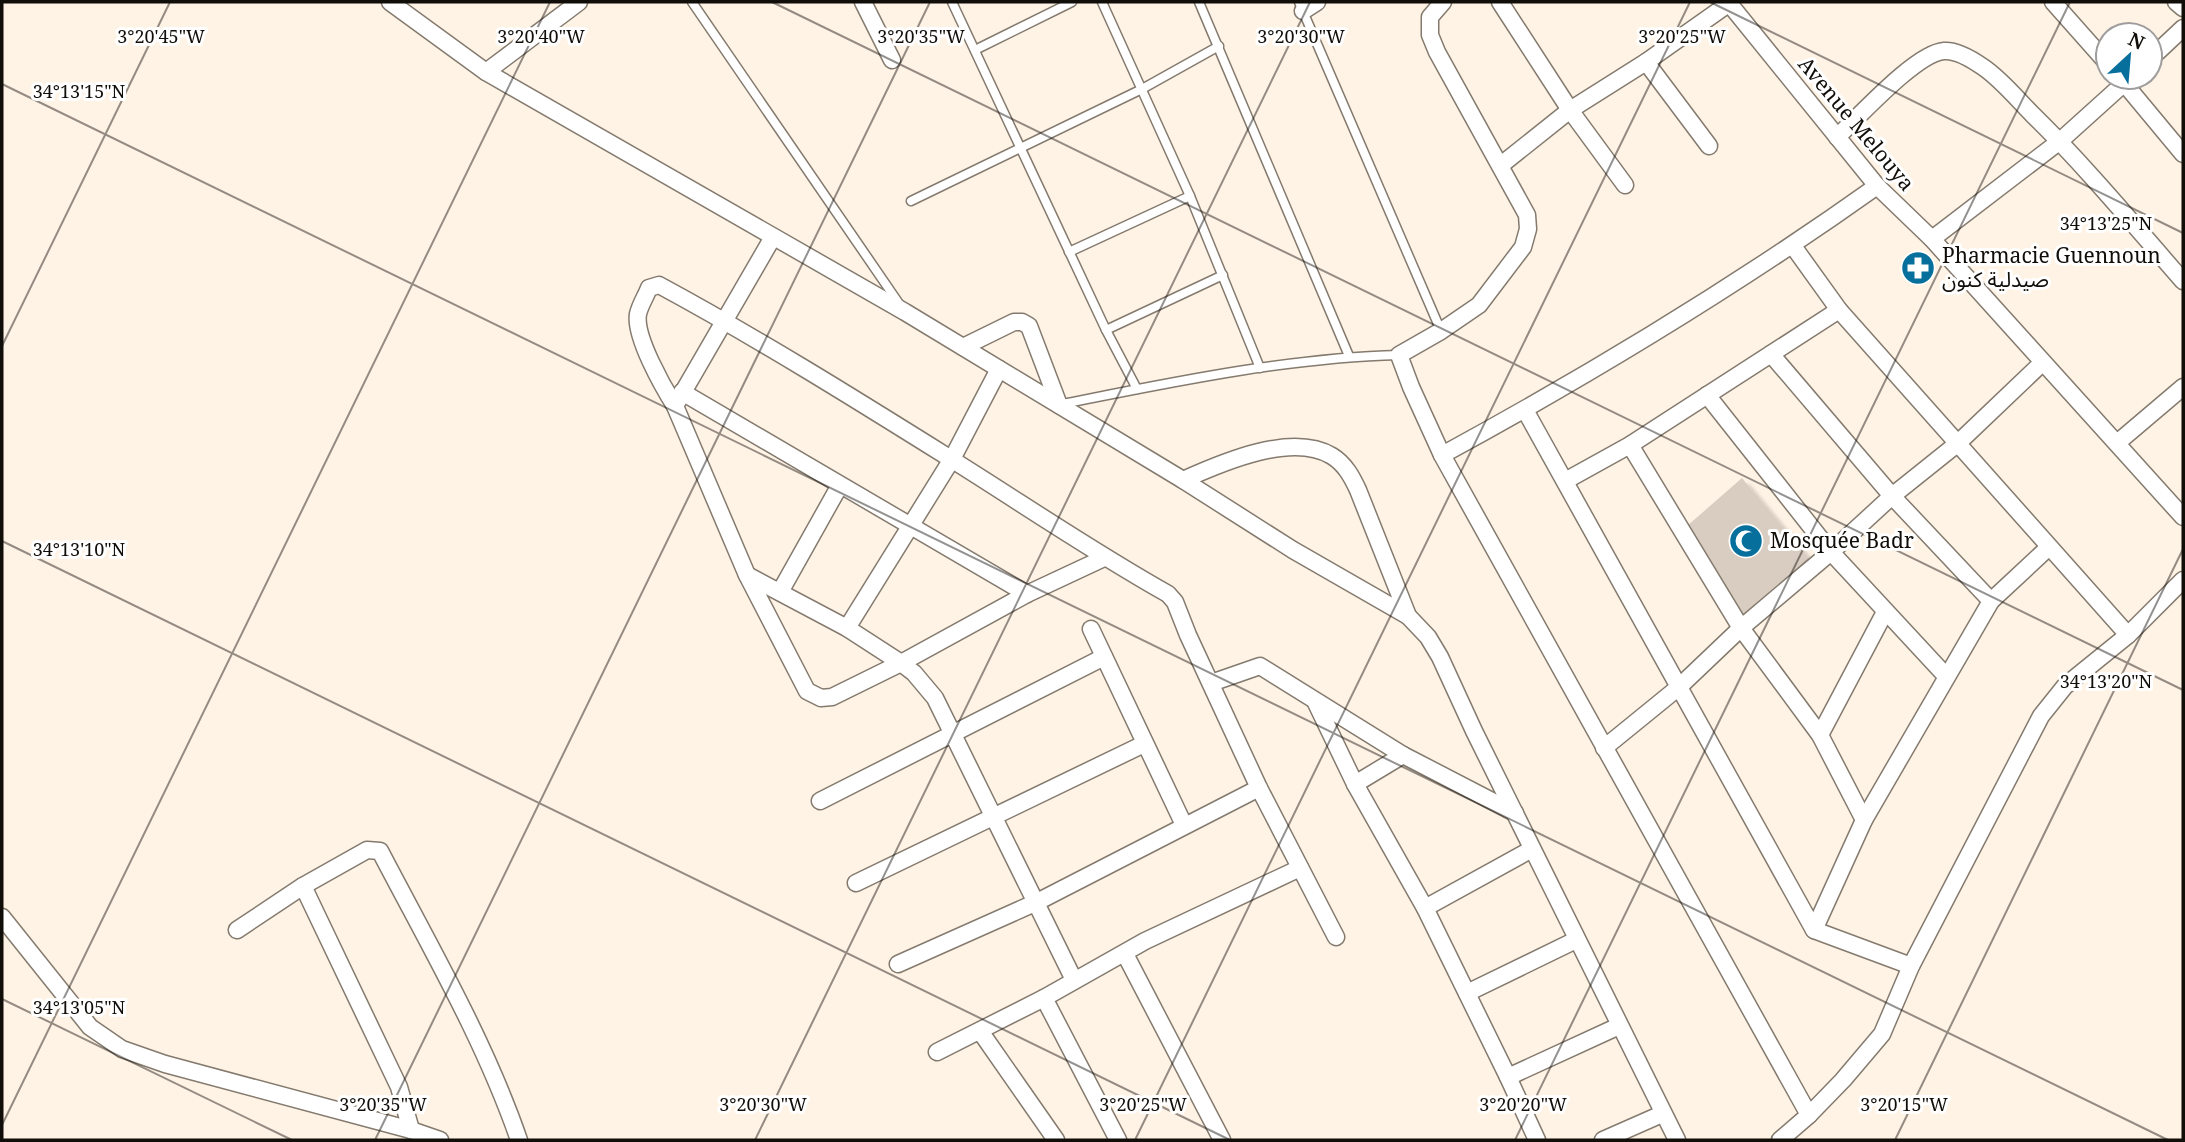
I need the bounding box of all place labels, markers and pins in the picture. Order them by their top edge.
place label: Pharmacie Guennoun صيدلية كنون [1942,241,2161,293]
pharmacy icon: Pharmacie Guennoun صيدلية كنون [1899,249,1937,287]
mosque icon: Mosquée Badr [1727,522,1765,560]
place label: Mosquée Badr [1770,526,1914,554]

